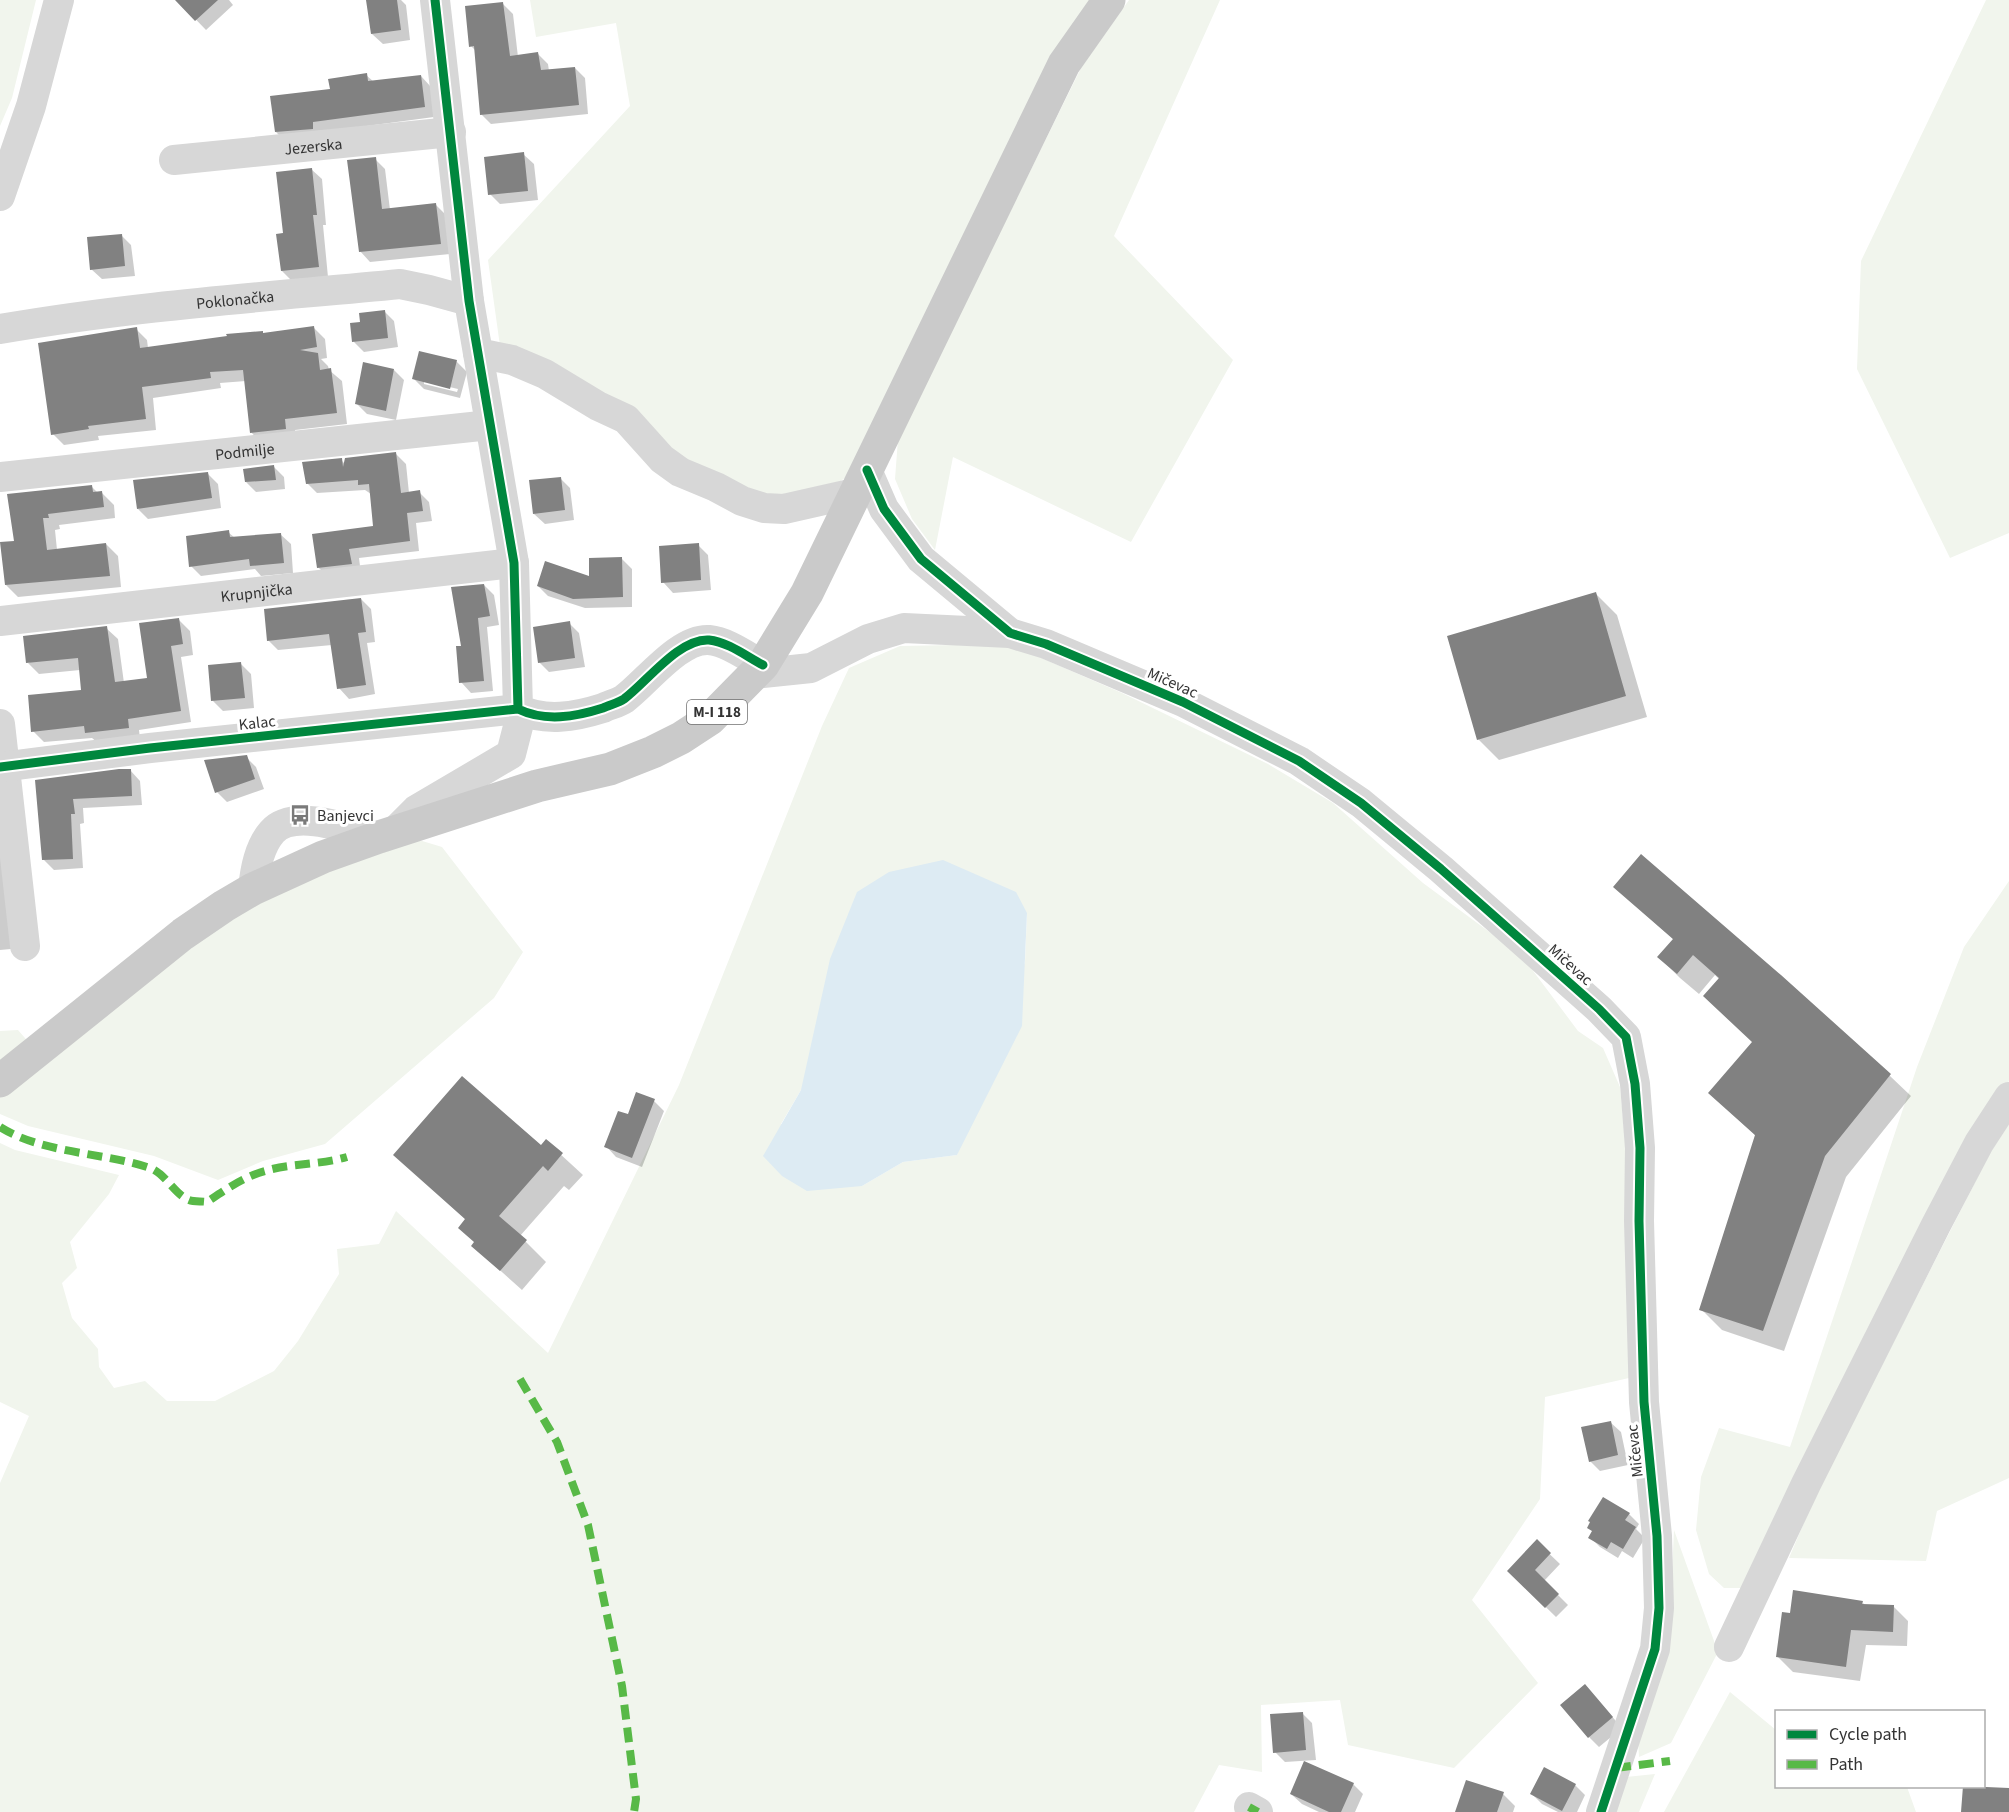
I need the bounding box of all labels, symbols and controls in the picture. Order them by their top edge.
street label: Jezerska [283,133,343,161]
street label: Poklonačka [195,286,275,315]
street label: Podmilje [214,438,276,466]
street label: Krupnjička [219,578,294,608]
street label: Mičevac [1144,662,1201,704]
road number: M-I 118 [687,700,747,724]
street label: Kalac [238,710,277,736]
bus stop icon: Banjevci [288,803,312,827]
place label: Banjevci [317,805,374,827]
street label: Mičevac [1543,939,1597,991]
street label: Mičevac [1621,1423,1649,1478]
legend [1775,1710,1985,1788]
text: Cycle path [1829,1722,1907,1747]
text: Path [1829,1752,1863,1777]

